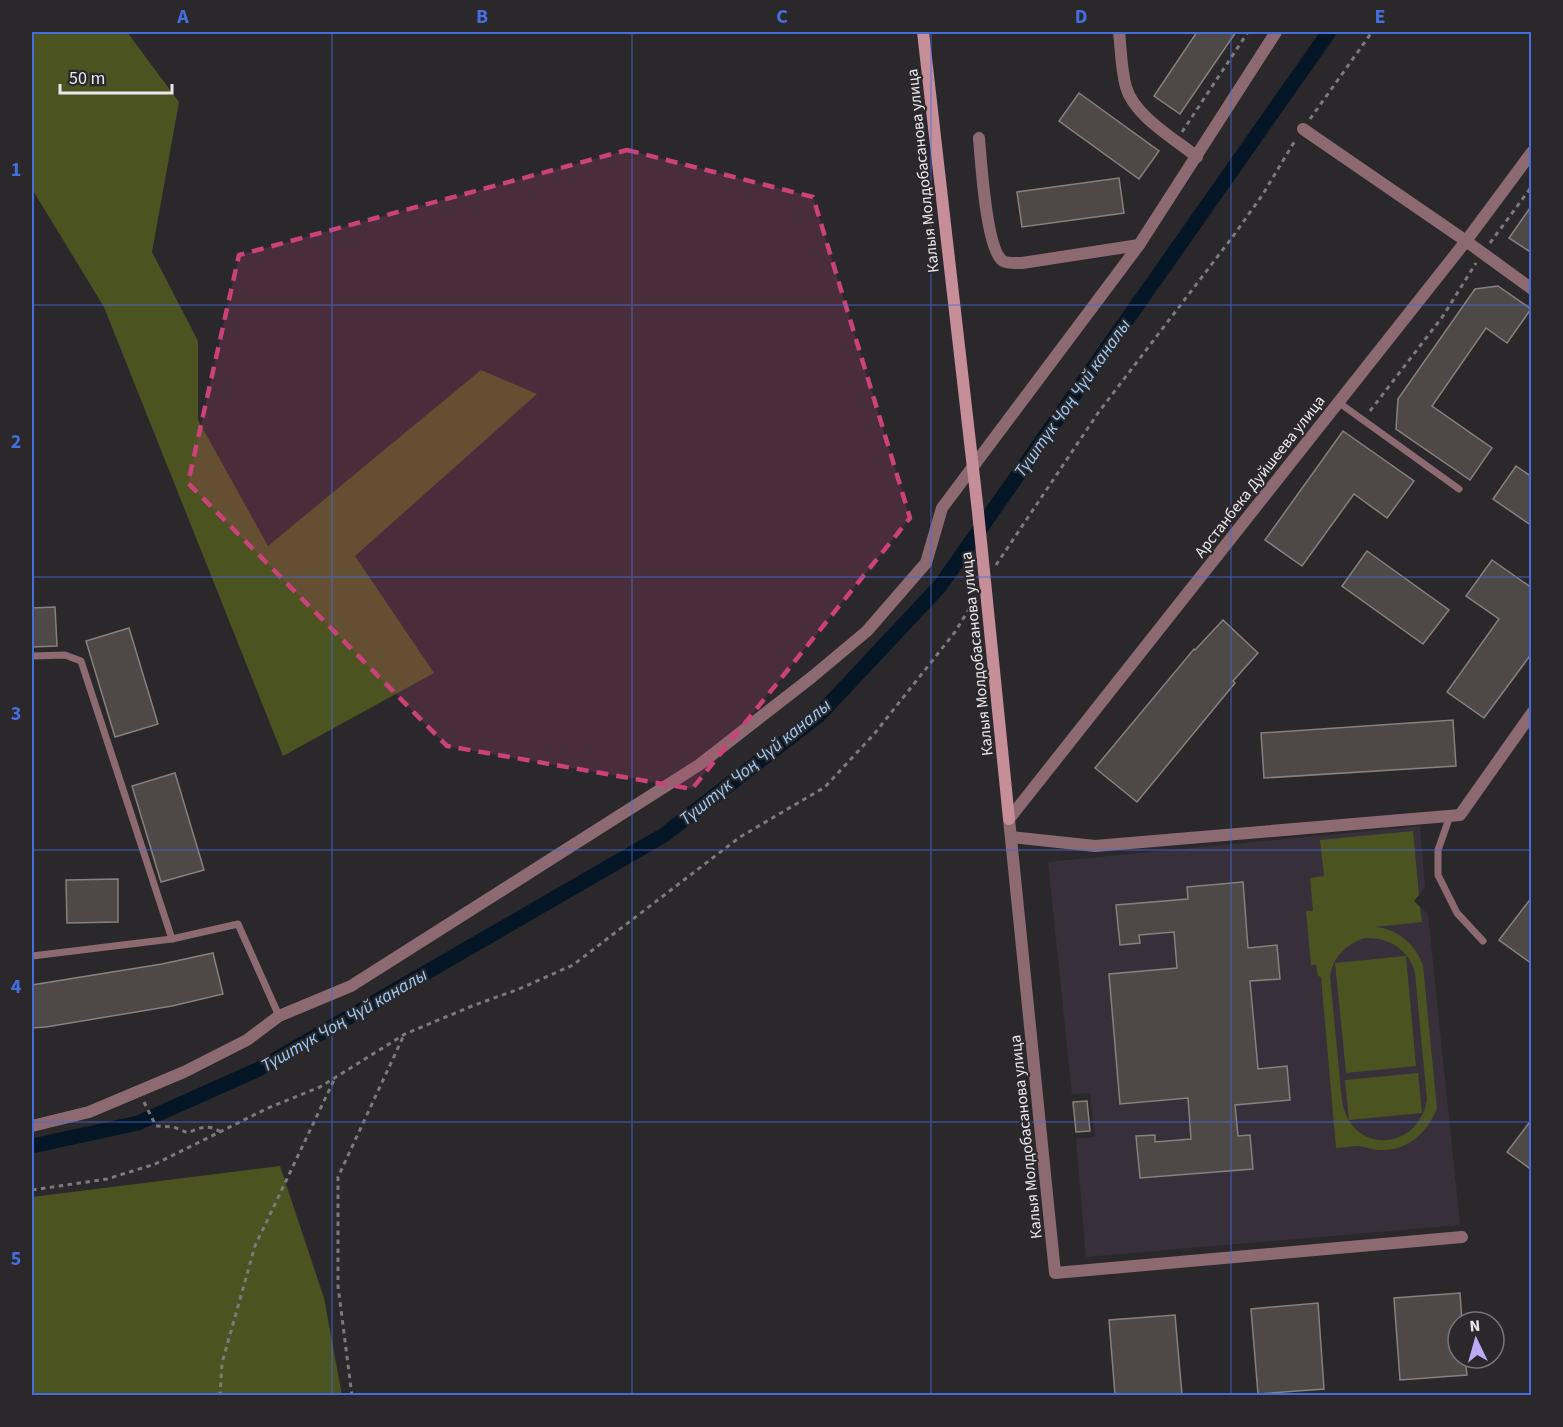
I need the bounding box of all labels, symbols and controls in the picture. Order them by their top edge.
text: A [176,3,189,31]
text: B [476,3,488,31]
text: C [776,3,788,31]
text: D [1075,3,1087,31]
text: E [1375,3,1385,31]
scale bar [60,57,172,95]
text: 50 m [69,66,105,91]
street label: Калыя Молдобасанова улица [901,68,945,274]
text: 1 [11,156,21,184]
water label: Түштүк Чоң Чүй каналы [1008,314,1137,483]
street label: Арстанбека Дуйшеева улица [1189,391,1330,562]
text: 2 [11,428,21,456]
street label: Калыя Молдобасанова улица [955,551,999,757]
water label: Түштүк Чоң Чүй каналы [674,693,836,831]
text: 3 [11,700,21,728]
water label: Түштүк Чоң Чүй каналы [256,962,432,1078]
text: 4 [11,973,22,1001]
street label: Калыя Молдобасанова улица [1004,1034,1048,1240]
text: 5 [11,1245,21,1273]
north arrow [1446,1310,1506,1370]
text: N [1469,1315,1481,1337]

